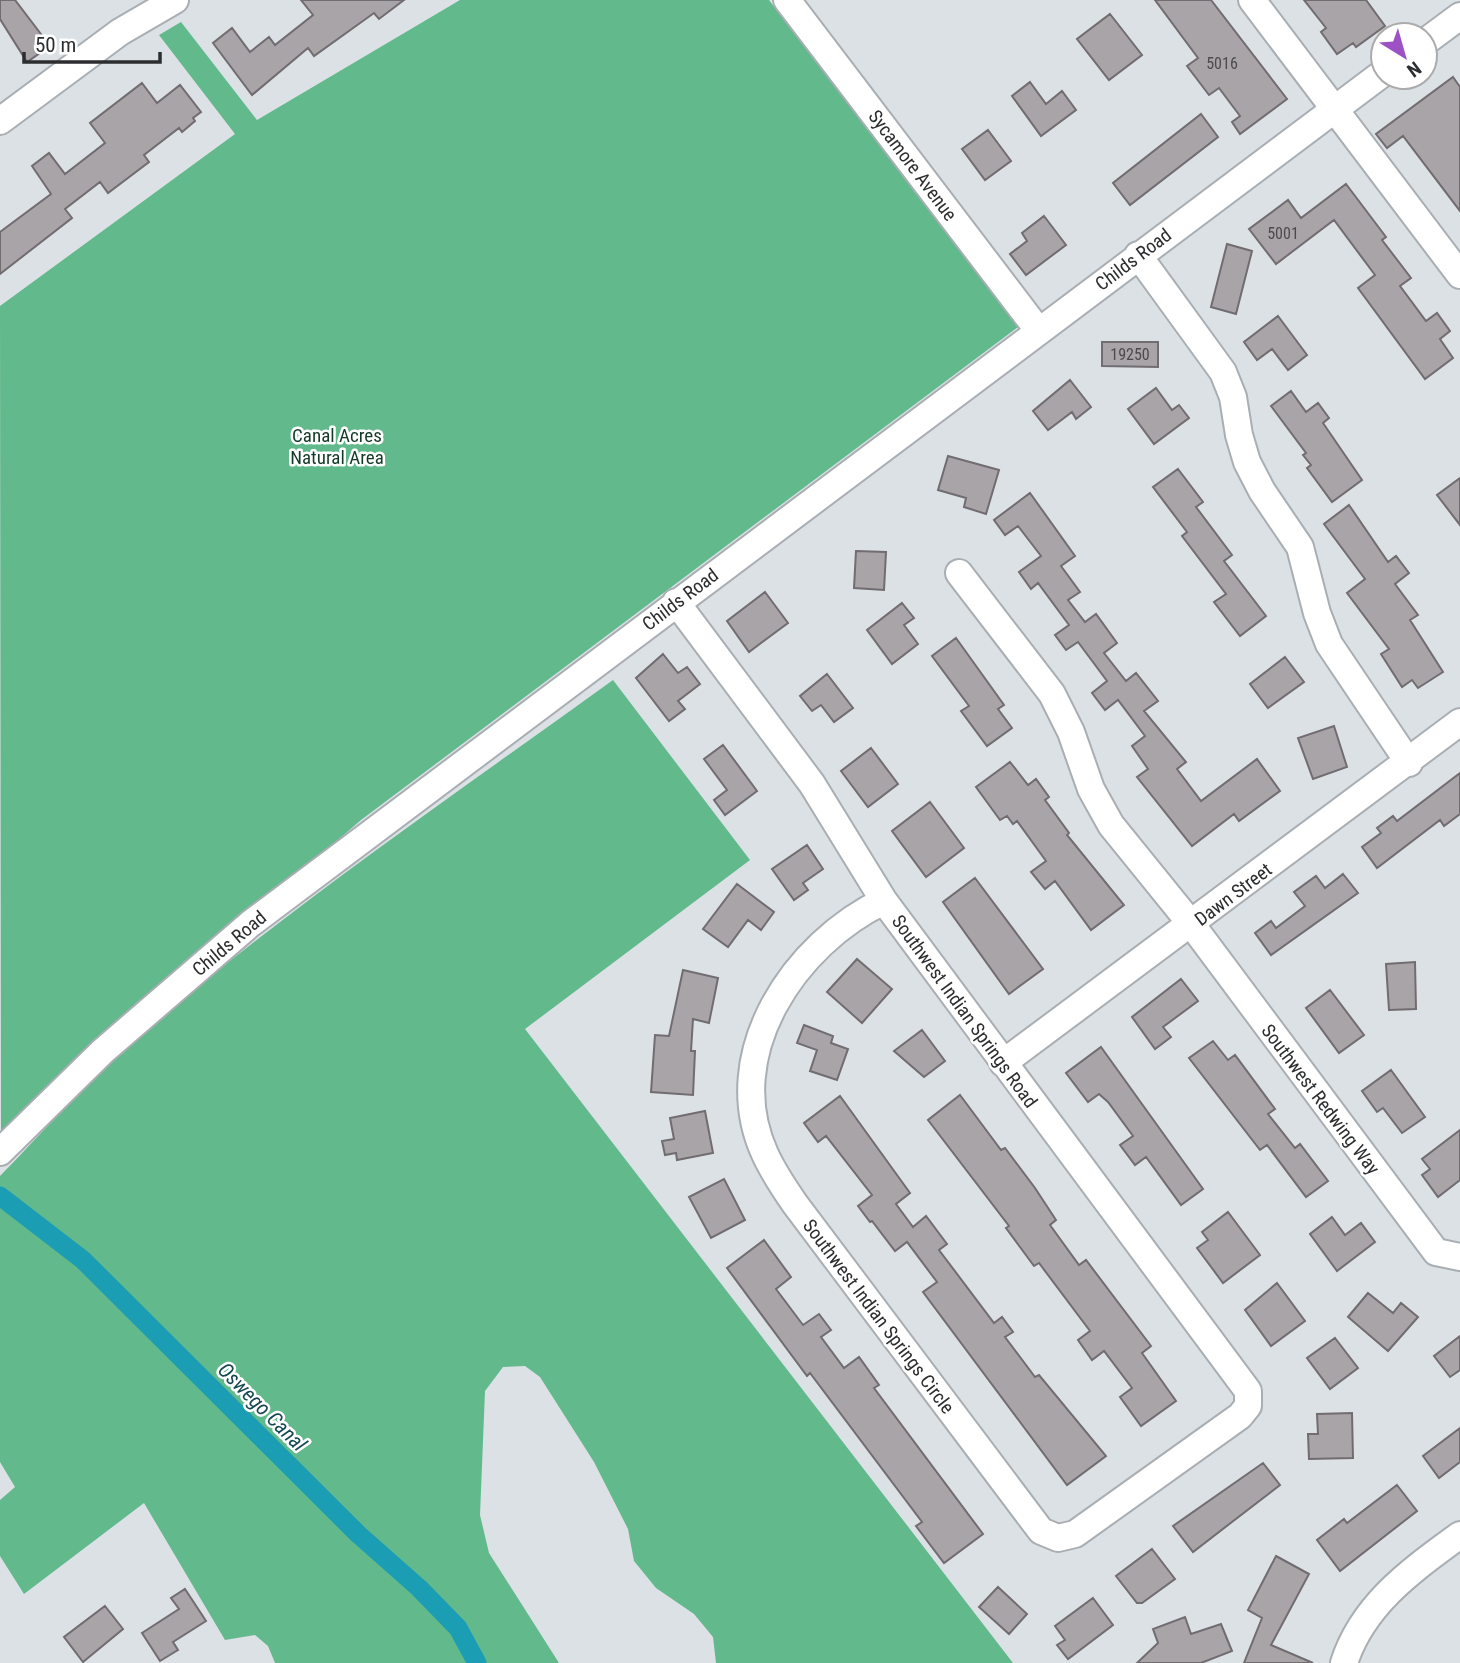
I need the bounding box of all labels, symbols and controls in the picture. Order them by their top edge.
scale bar [24,21,161,65]
north arrow [1369,21,1439,91]
text: 50 m [35,33,76,57]
house number: 5016 [1206,54,1238,73]
text: N [1402,56,1425,82]
street label: Sycamore Avenue [863,105,962,225]
street label: Childs Road [1091,223,1176,295]
house number: 5001 [1267,224,1299,243]
house number: 19250 [1110,345,1150,364]
park label: Canal Acres Natural Area [290,424,384,469]
street label: Childs Road [638,563,723,635]
street label: Dawn Street [1190,858,1276,931]
street label: Childs Road [188,906,271,981]
street label: Southwest Indian Springs Road [887,910,1042,1112]
street label: Southwest Redwing Way [1257,1020,1385,1179]
street label: Southwest Indian Springs Circle [798,1215,959,1418]
water label: Oswego Canal [213,1358,311,1456]

